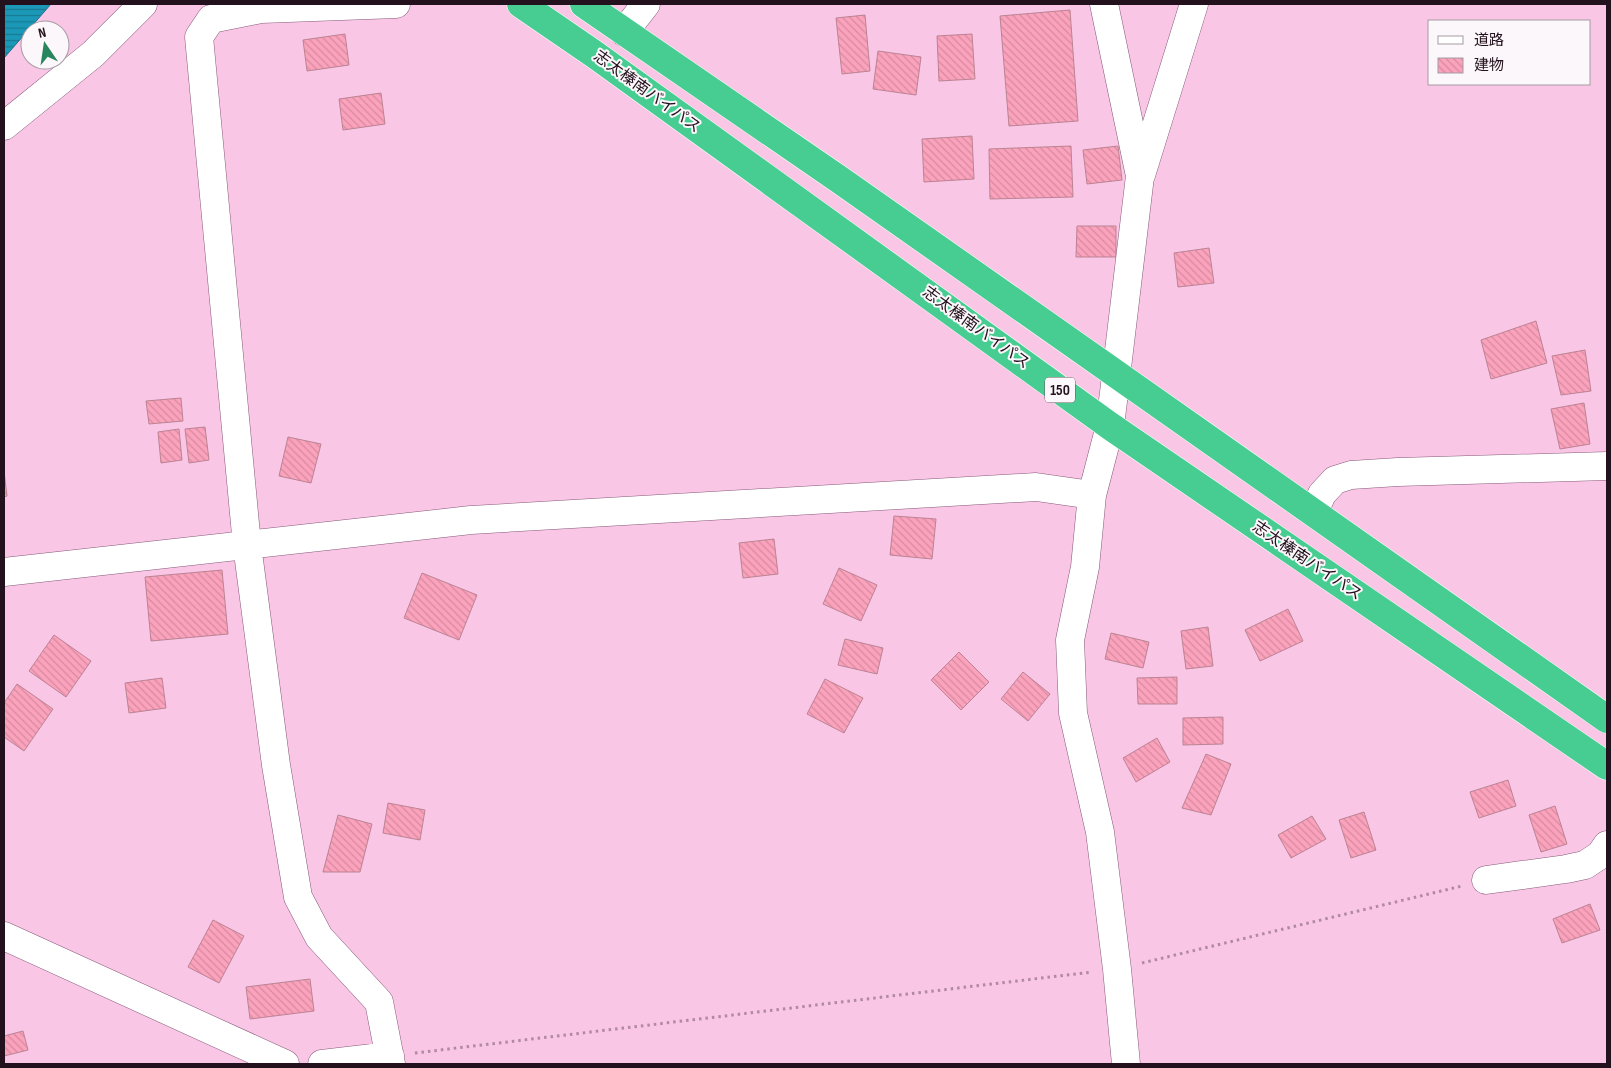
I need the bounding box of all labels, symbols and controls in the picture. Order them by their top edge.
north arrow [20,20,70,70]
legend [1428,20,1591,85]
text: N [37,24,48,42]
text: 道路 [1474,31,1504,50]
street label: 志太榛南バイパス [590,47,704,137]
text: 建物 [1474,56,1504,75]
street label: 志太榛南バイパス [919,283,1033,373]
road number: 150 [1045,378,1075,402]
street label: 志太榛南バイパス [1249,517,1365,605]

